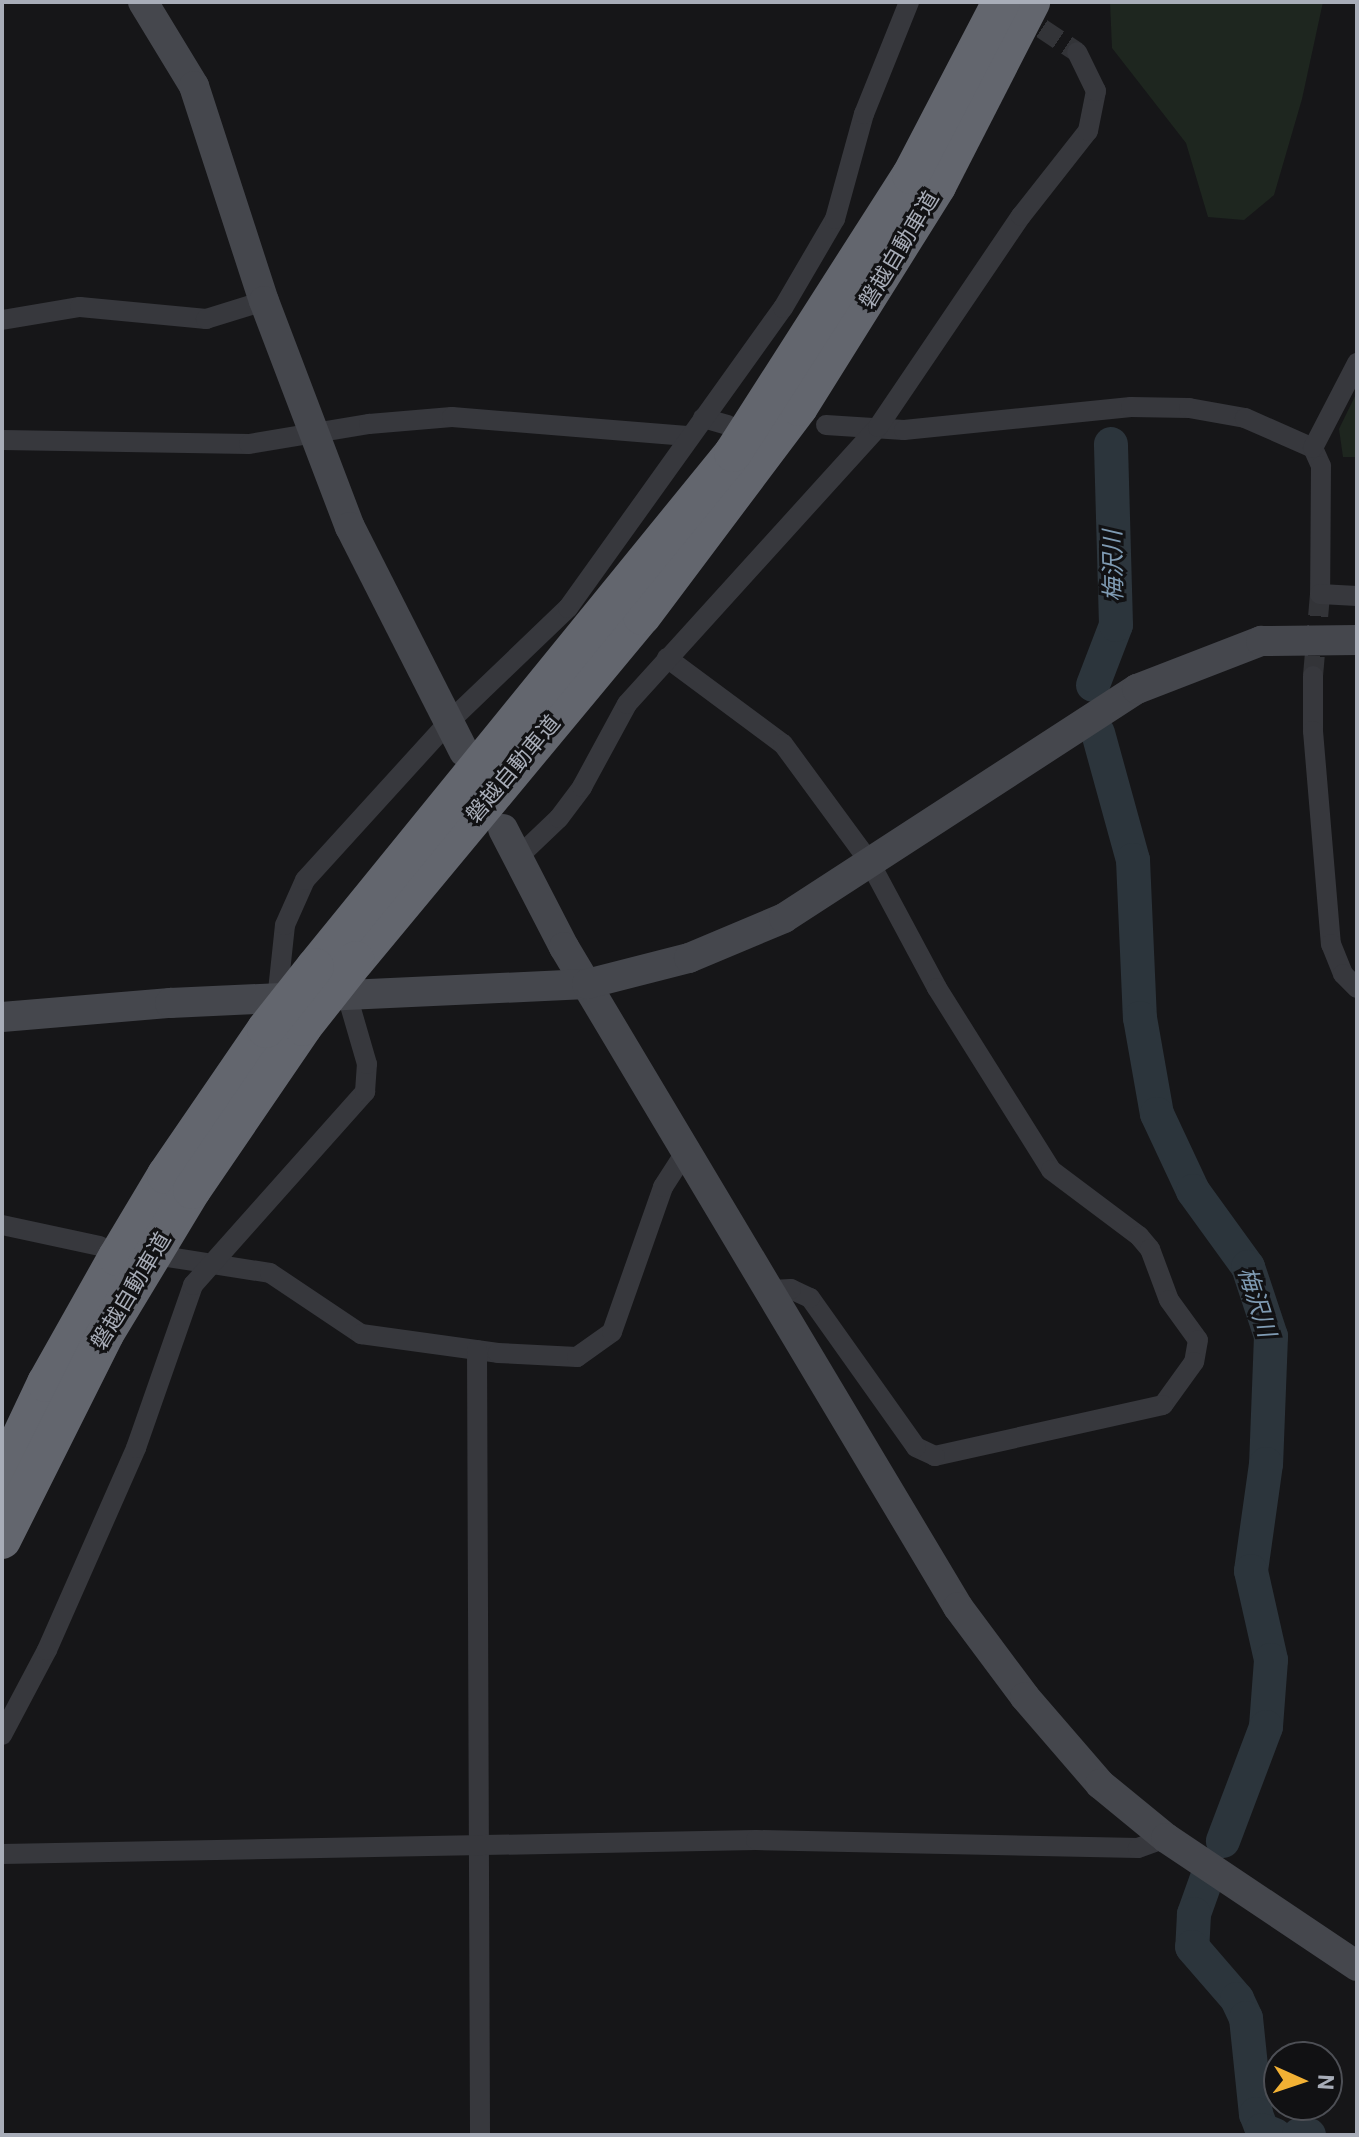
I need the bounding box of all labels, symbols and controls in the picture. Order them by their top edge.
street label: 磐越自動車道 [854,187,944,313]
water label: 梅沢川 [1099,530,1129,602]
street label: 磐越自動車道 [460,710,566,828]
street label: 磐越自動車道 [86,1228,176,1354]
water label: 梅沢川 [1231,1263,1281,1341]
north arrow [1263,2041,1343,2121]
text: N [1313,2074,1338,2091]

